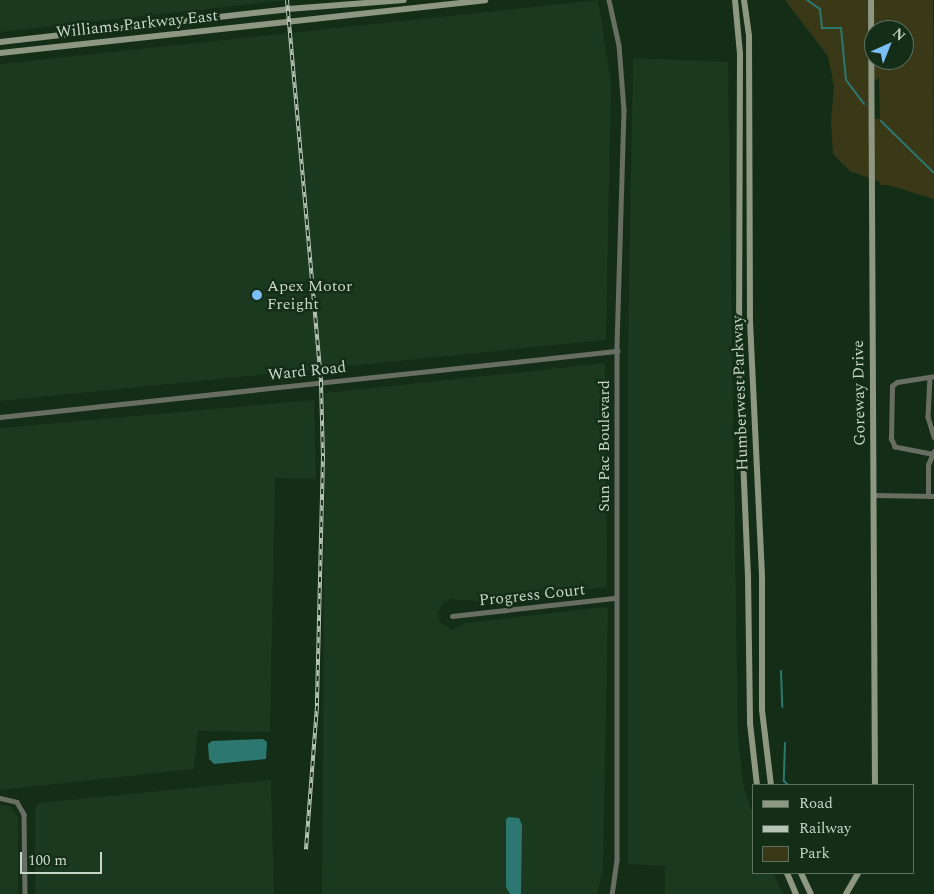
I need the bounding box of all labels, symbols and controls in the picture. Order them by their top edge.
street label: Williams Parkway East [55,6,219,42]
north arrow [864,20,914,70]
text: N [888,23,910,46]
place label: Apex Motor Freight [267,276,352,314]
marker: Apex Motor Freight [251,289,263,301]
street label: Humberwest Parkway [728,315,752,471]
street label: Goreway Drive [848,340,870,446]
street label: Ward Road [267,357,347,385]
street label: Sun Pac Boulevard [594,380,614,512]
street label: Progress Court [478,580,586,610]
legend [752,784,914,874]
text: Road [799,792,833,815]
text: Railway [799,817,851,840]
scale bar [22,842,105,874]
text: Park [799,842,830,865]
text: 100 m [28,849,67,872]

